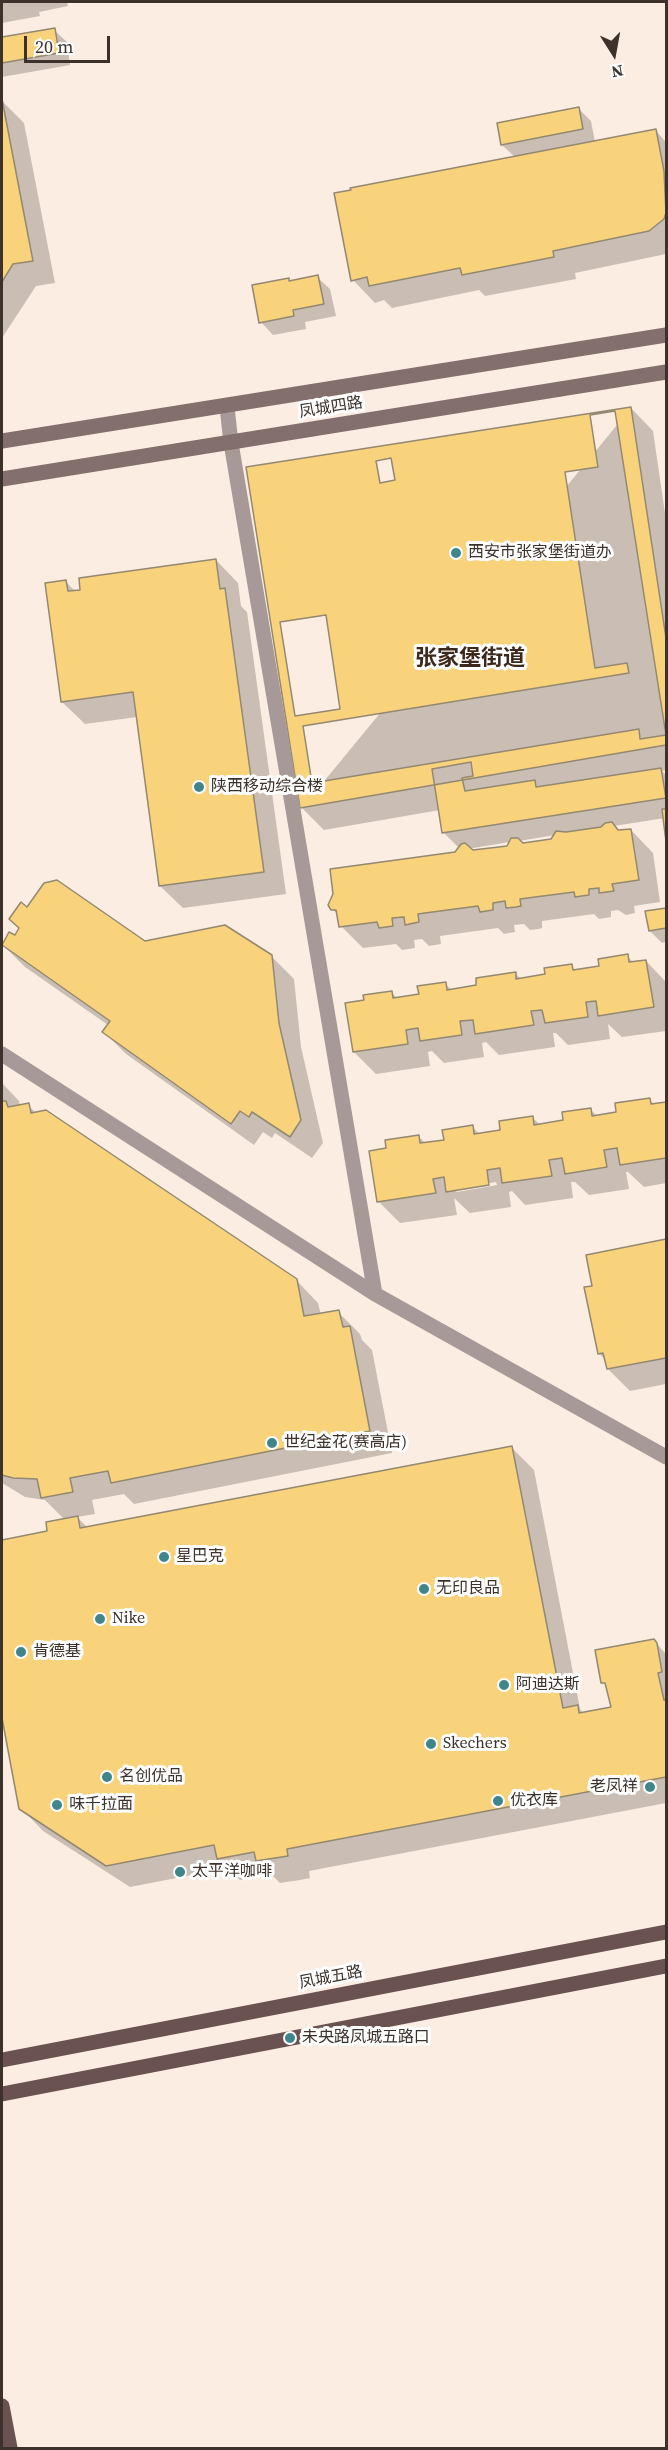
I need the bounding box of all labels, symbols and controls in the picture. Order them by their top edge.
scale bar [27,24,112,62]
north arrow [584,24,644,84]
text: 20 m [35,34,73,59]
text: N [610,60,625,84]
street label: 凤城四路 [298,394,364,422]
place label: 西安市张家堡街道办 [468,543,612,563]
marker: 西安市张家堡街道办 [449,546,463,560]
district label: 张家堡街道 [415,646,525,672]
place label: 陕西移动综合楼 [211,777,323,797]
marker: 陕西移动综合楼 [192,780,206,794]
place label: 世纪金花(赛高店) [284,1433,407,1453]
marker: 世纪金花(赛高店) [265,1436,279,1450]
place label: 星巴克 [176,1547,224,1567]
marker: 星巴克 [157,1550,171,1564]
place label: 无印良品 [436,1579,500,1599]
marker: 无印良品 [417,1582,431,1596]
place label: Nike [112,1609,145,1629]
marker: Nike [93,1612,107,1626]
place label: 肯德基 [33,1642,81,1662]
marker: 肯德基 [14,1645,28,1659]
place label: 阿迪达斯 [516,1675,580,1695]
marker: 阿迪达斯 [497,1678,511,1692]
place label: Skechers [443,1734,507,1754]
marker: Skechers [424,1737,438,1751]
place label: 名创优品 [119,1767,183,1787]
marker: 名创优品 [100,1770,114,1784]
place label: 老凤祥 [590,1777,638,1797]
marker: 老凤祥 [643,1780,657,1794]
place label: 优衣库 [510,1791,558,1811]
marker: 优衣库 [491,1794,505,1808]
place label: 味千拉面 [69,1795,133,1815]
marker: 味千拉面 [50,1798,64,1812]
place label: 太平洋咖啡 [192,1862,272,1882]
marker: 太平洋咖啡 [173,1865,187,1879]
street label: 凤城五路 [298,1962,364,1994]
place label: 未央路凤城五路口 [302,2028,430,2048]
marker: 未央路凤城五路口 [283,2031,297,2045]

